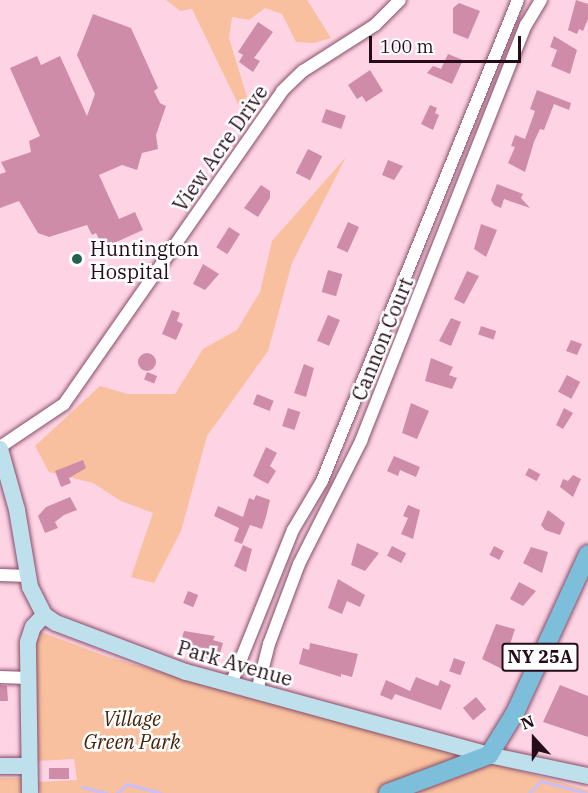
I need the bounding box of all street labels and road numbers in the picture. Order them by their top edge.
street label: View Acre Drive [168,80,272,216]
street label: Cannon Court [346,274,418,404]
street label: Park Avenue [175,635,295,691]
road number: NY 25A [501,642,579,672]

